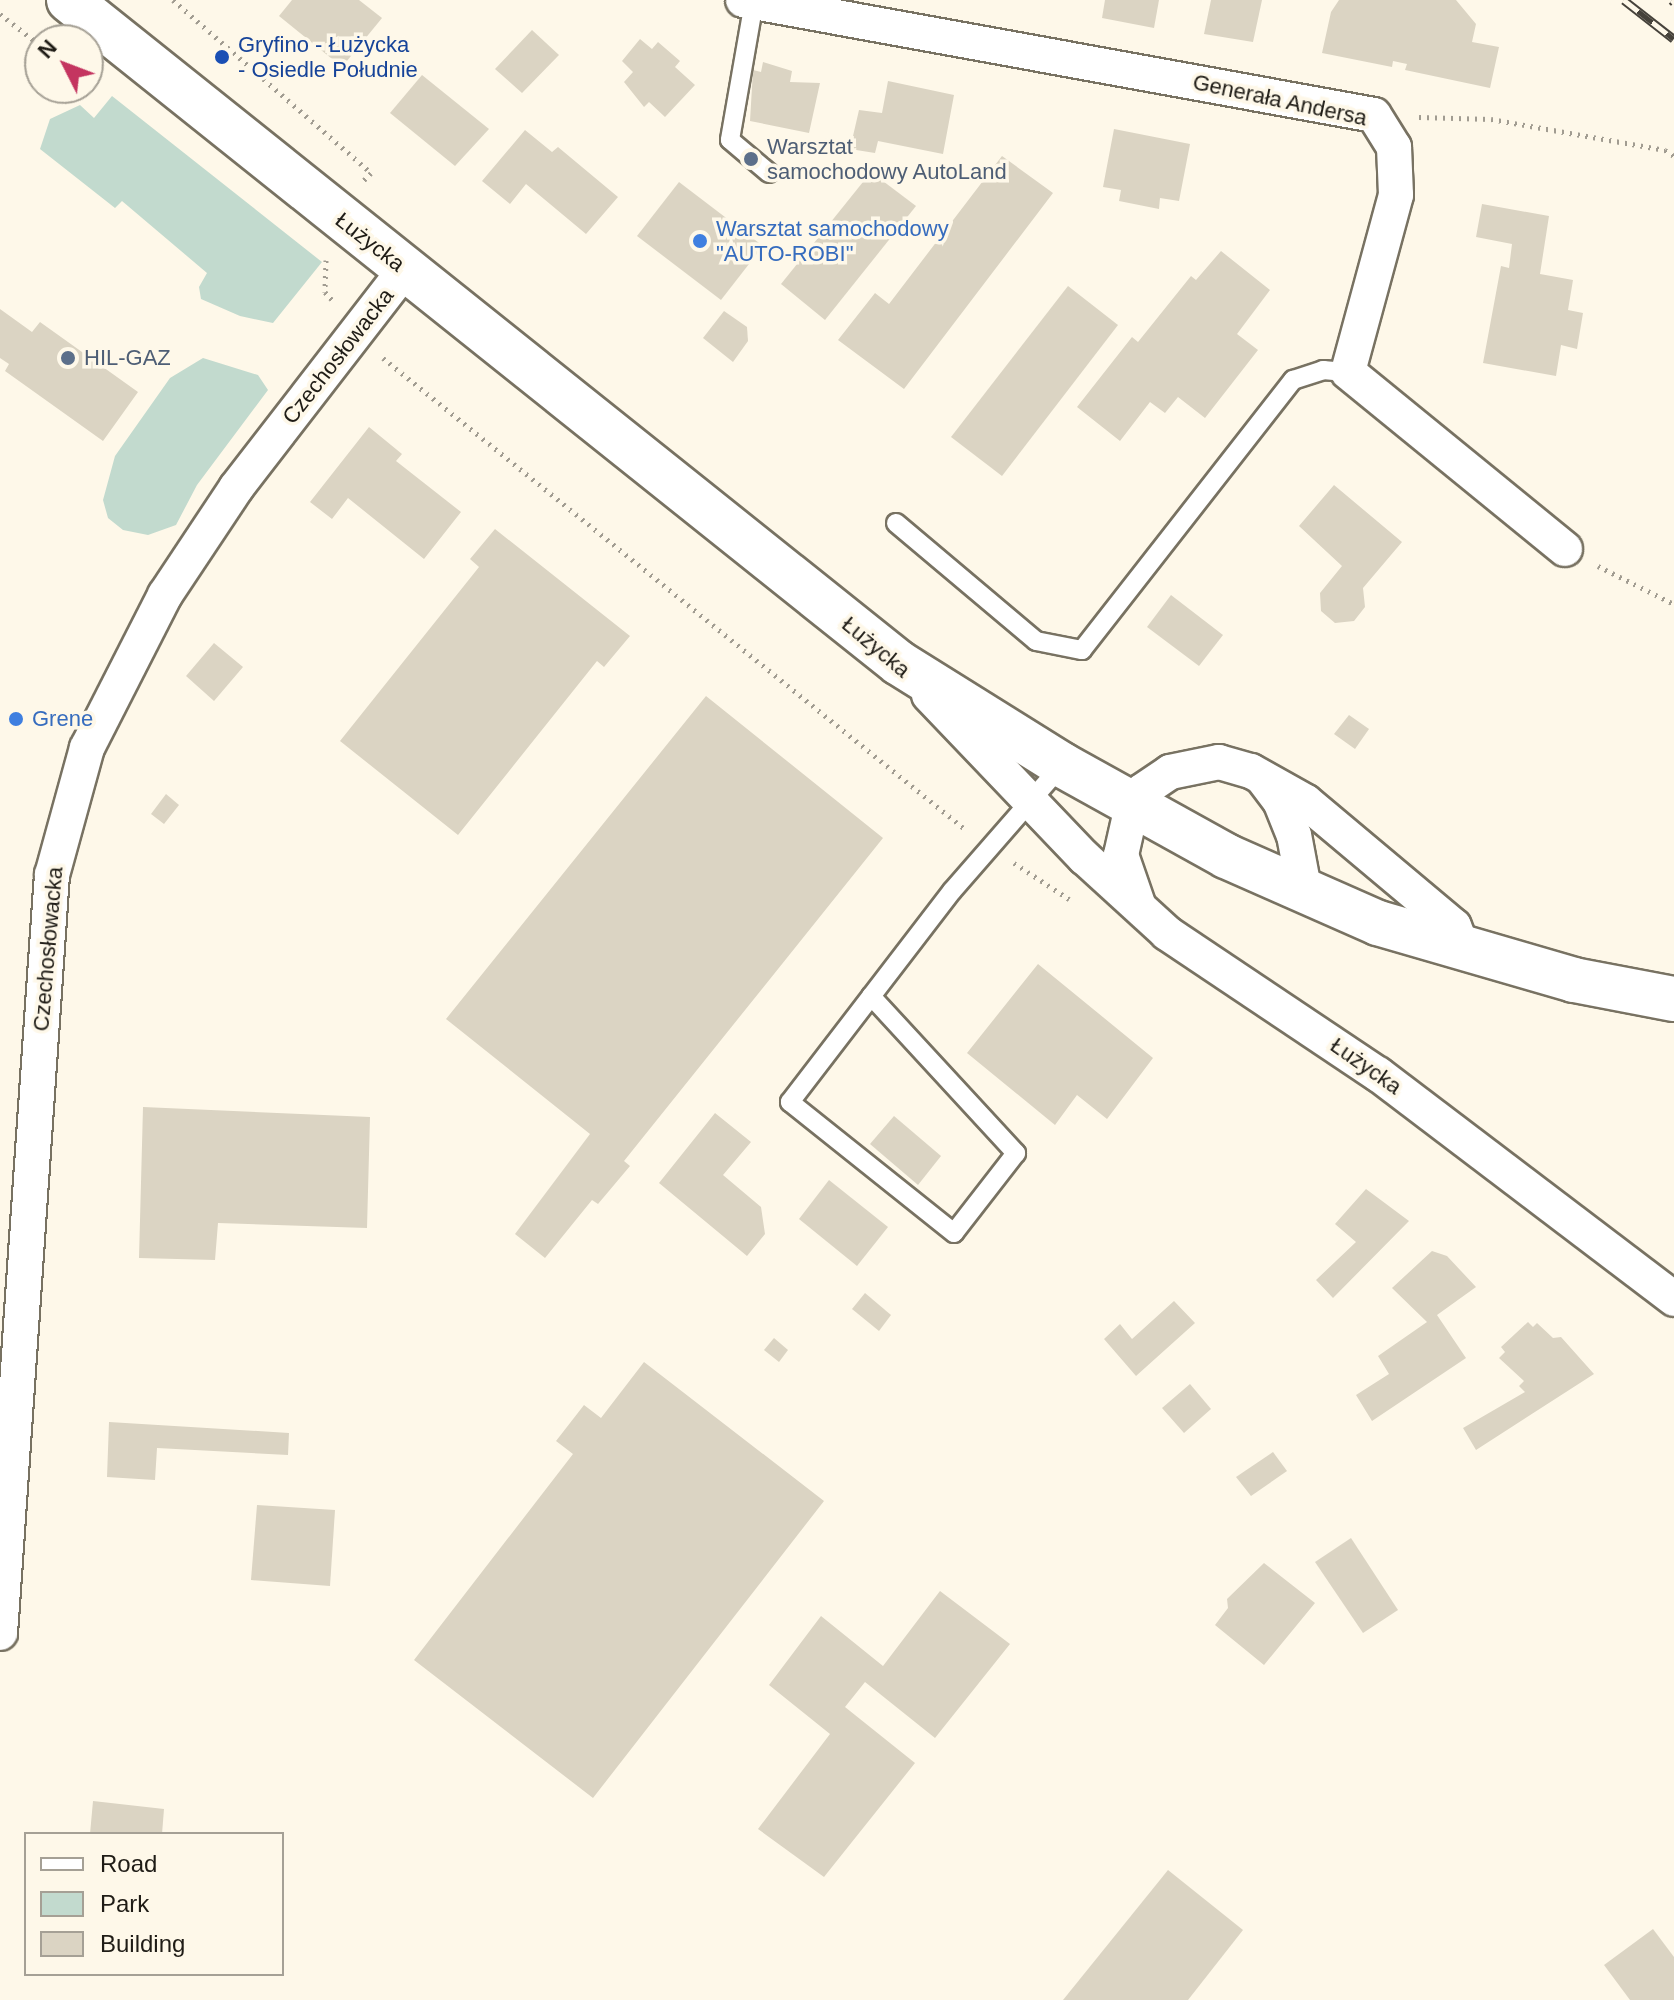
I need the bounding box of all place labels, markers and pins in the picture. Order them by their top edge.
place label: Gryfino - Łużycka - Osiedle Południe [238,31,418,82]
marker: Gryfino - Łużycka - Osiedle Południe [213,48,231,66]
place label: Warsztat samochodowy AutoLand [767,133,1008,184]
marker: Warsztat samochodowy AutoLand [742,150,760,168]
place label: Warsztat samochodowy "AUTO-ROBI" [716,215,949,266]
marker: Warsztat samochodowy "AUTO-ROBI" [691,232,709,250]
place label: HIL-GAZ [84,345,171,371]
marker: HIL-GAZ [59,349,77,367]
place label: Grene [32,706,93,732]
marker: Grene [7,710,25,728]

